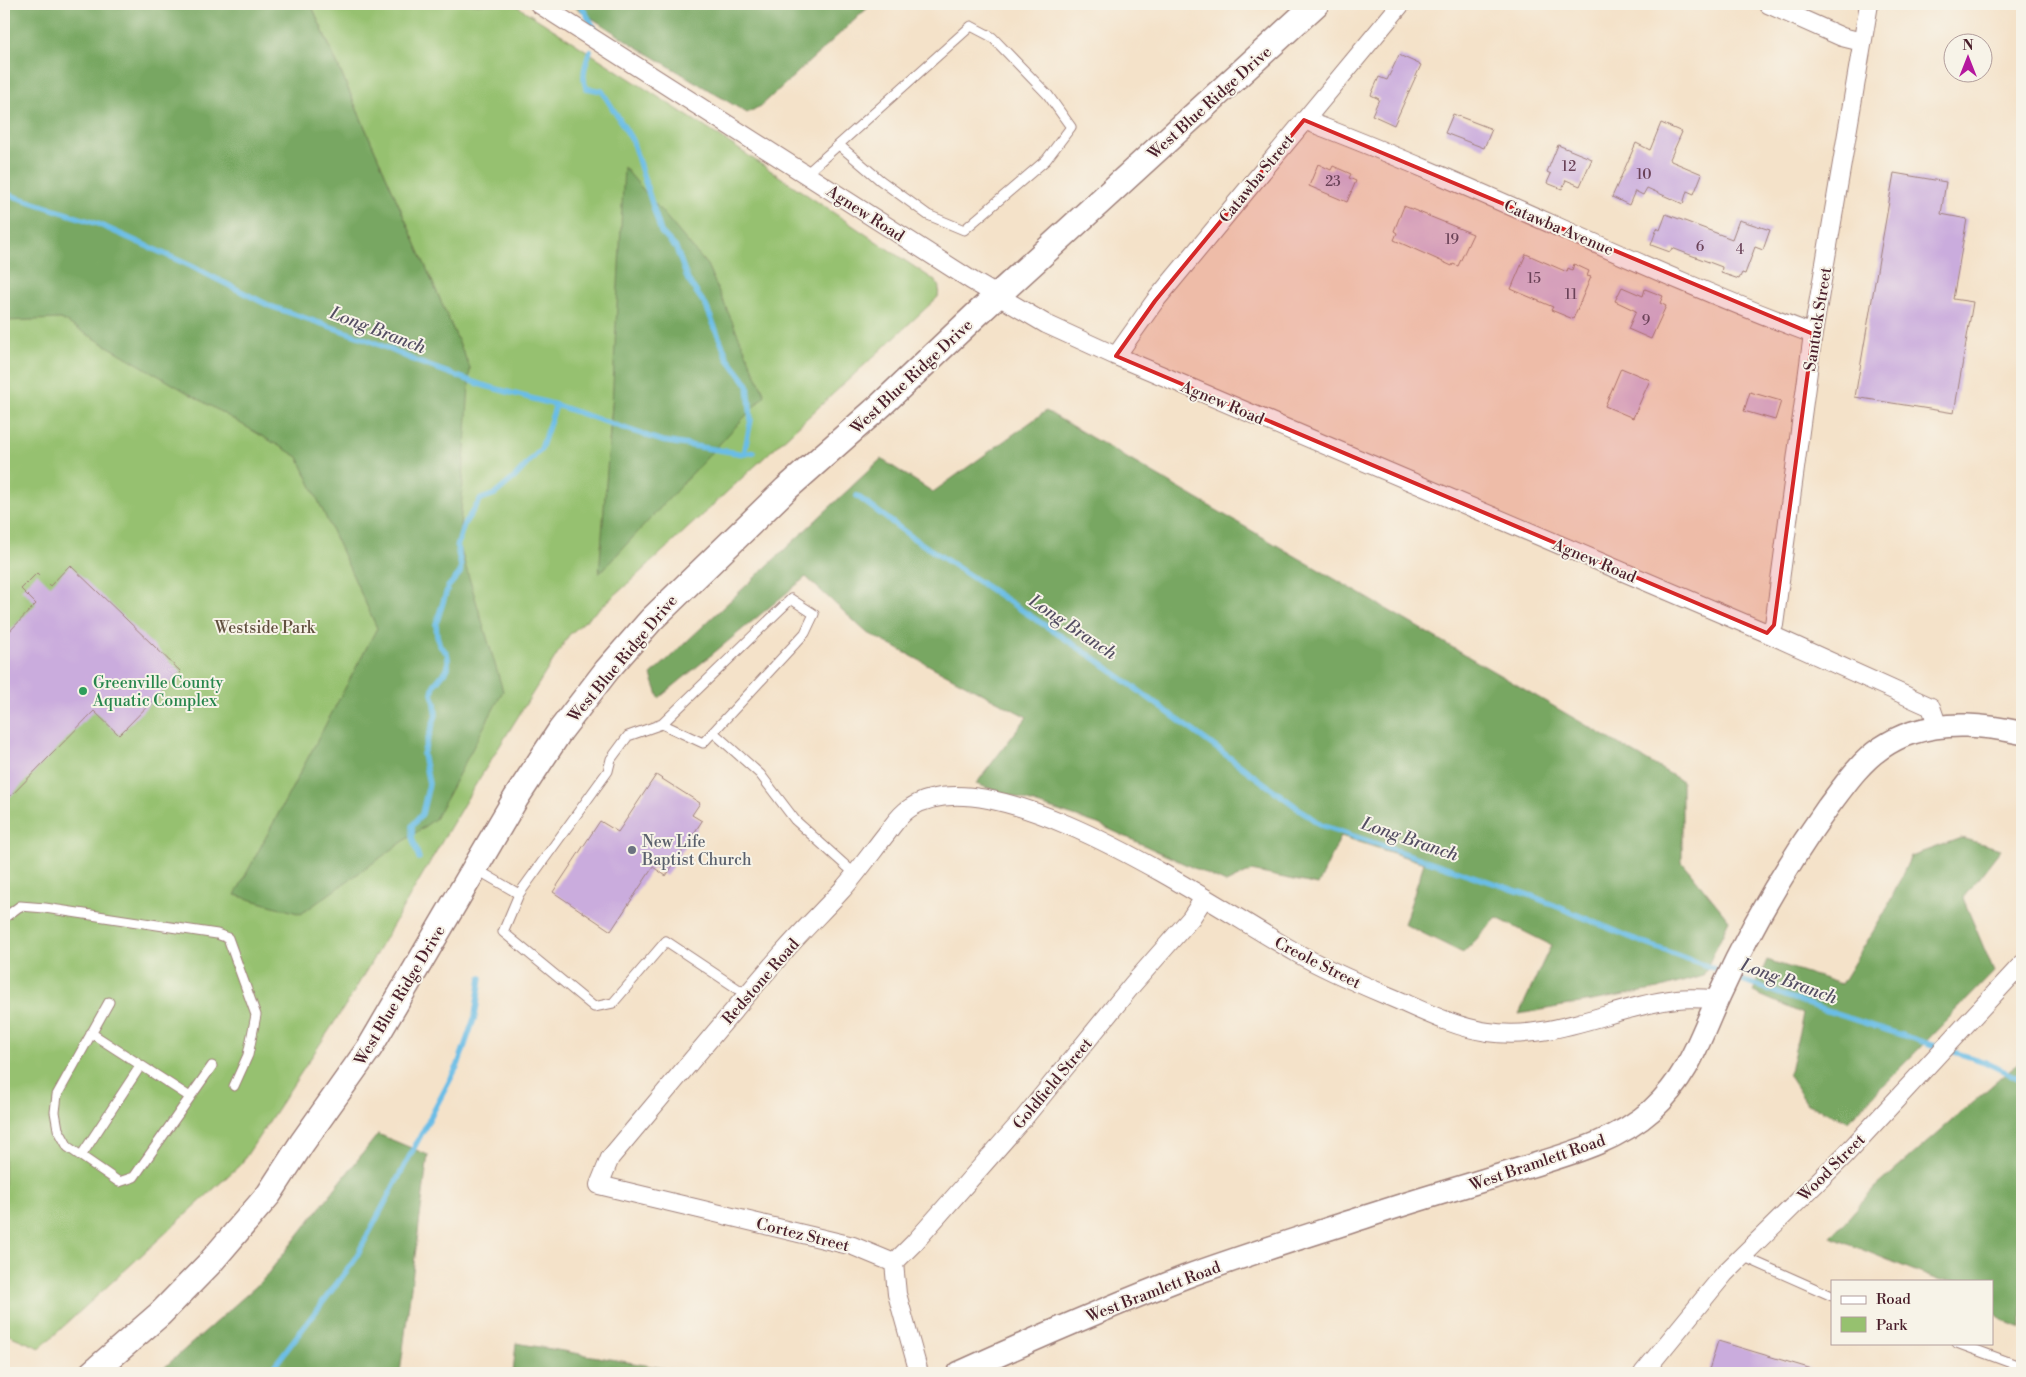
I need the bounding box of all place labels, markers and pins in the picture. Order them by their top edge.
place label: Greenville County Aquatic Complex [92,673,224,711]
marker: Greenville County Aquatic Complex [77,685,89,697]
place label: New Life Baptist Church [641,832,752,870]
marker: New Life Baptist Church [626,844,638,856]

